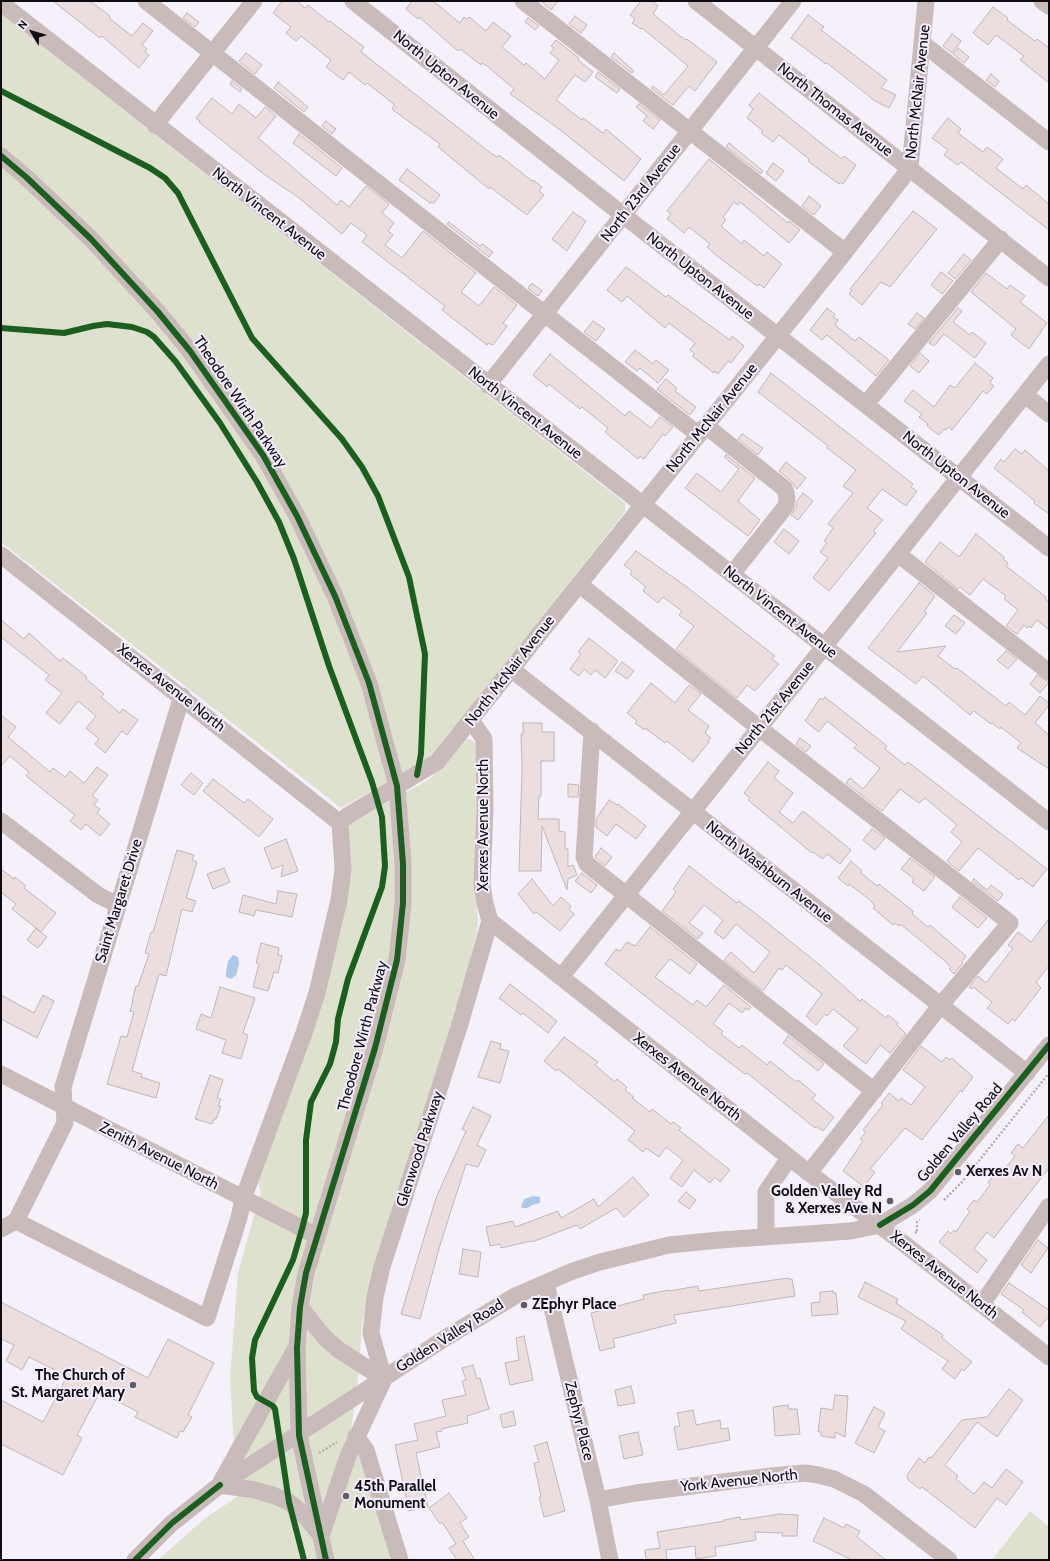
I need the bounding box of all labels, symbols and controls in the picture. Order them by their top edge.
north arrow [12,12,52,52]
text: N [15,17,30,32]
street label: North McNair Avenue [902,24,934,160]
street label: North Upton Avenue [389,27,503,123]
street label: North Thomas Avenue [774,59,896,161]
street label: North 23rd Avenue [597,140,685,246]
street label: North Vincent Avenue [208,164,330,264]
street label: North Upton Avenue [643,228,757,324]
street label: Theodore Wirth Parkway [189,333,291,471]
street label: North McNair Avenue [663,360,761,476]
street label: North Vincent Avenue [464,363,586,463]
street label: North Upton Avenue [899,427,1013,523]
street label: North Vincent Avenue [719,562,841,662]
street label: North McNair Avenue [461,612,559,730]
street label: Xerxes Avenue North [113,640,229,736]
street label: North 21st Avenue [732,658,818,758]
street label: Xerxes Avenue North [475,759,493,891]
street label: North Washburn Avenue [702,817,836,927]
street label: Saint Margaret Drive [92,837,146,965]
street label: Theodore Wirth Parkway [334,959,392,1113]
street label: Xerxes Avenue North [629,1029,745,1125]
street label: Golden Valley Road [913,1080,1007,1186]
street label: Glenwood Parkway [393,1089,447,1209]
street label: Zenith Avenue North [97,1118,221,1194]
place label: Xerxes Av N [966,1163,1042,1181]
marker: Xerxes Av N [953,1167,963,1177]
place label: Golden Valley Rd & Xerxes Ave N [771,1183,882,1218]
marker: Golden Valley Rd & Xerxes Ave N [885,1196,895,1206]
street label: Xerxes Avenue North [886,1227,1002,1323]
street label: Golden Valley Road [393,1296,507,1376]
place label: ZEphyr Place [532,1296,616,1314]
marker: ZEphyr Place [519,1300,529,1310]
place label: The Church of St. Margaret Mary [11,1367,125,1402]
street label: Zephyr Place [560,1379,598,1463]
marker: The Church of St. Margaret Mary [128,1380,138,1390]
street label: York Avenue North [679,1466,799,1496]
place label: 45th Parallel Monument [354,1478,436,1513]
marker: 45th Parallel Monument [341,1491,351,1501]

